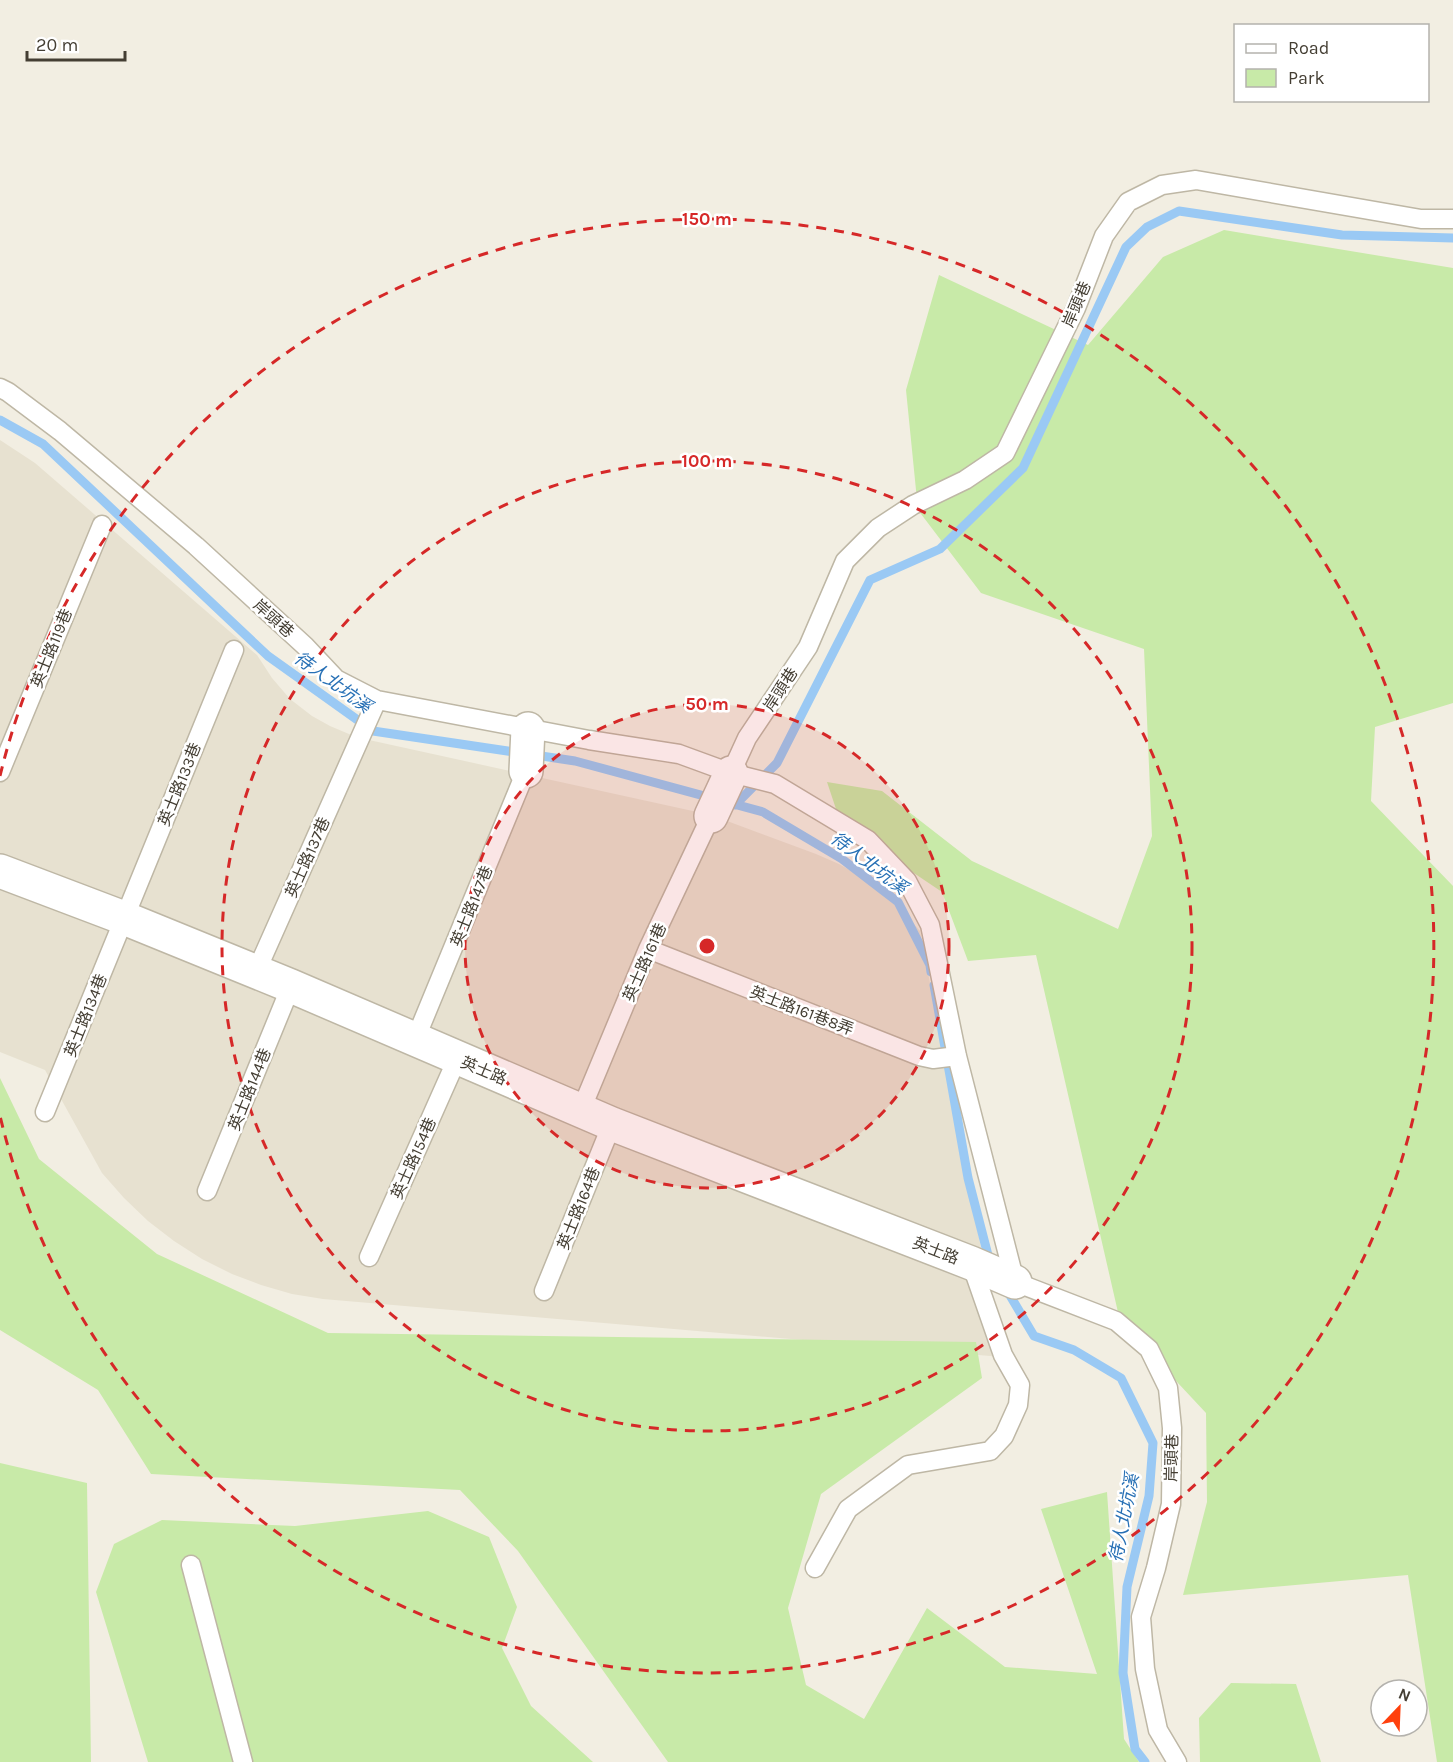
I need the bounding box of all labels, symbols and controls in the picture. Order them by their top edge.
scale bar [27,24,124,62]
legend [1234,24,1429,102]
text: 20 m [36,34,78,56]
text: Road [1288,37,1329,59]
text: Park [1288,67,1325,89]
text: 150 m [682,208,732,230]
street label: 岸頭巷 [1058,278,1095,330]
text: 100 m [682,450,732,472]
street label: 岸頭巷 [249,595,298,641]
street label: 英士路119巷 [27,606,76,691]
water label: 待人北坑溪 [290,647,378,719]
street label: 岸頭巷 [759,664,801,715]
text: 50 m [685,693,729,715]
street label: 英士路133巷 [154,740,205,829]
street label: 英士路137巷 [281,814,334,900]
water label: 待人北坑溪 [826,827,914,901]
street label: 英士路147巷 [447,863,496,949]
street label: 英士路161巷 [619,920,670,1004]
centre of rings [697,936,717,956]
street label: 英士路134巷 [60,971,111,1059]
street label: 英士路161巷8弄 [747,982,856,1039]
street label: 英士路144巷 [224,1045,275,1133]
street label: 英士路 [458,1052,510,1089]
street label: 英士路154巷 [387,1114,440,1202]
street label: 英士路164巷 [553,1164,604,1252]
street label: 英士路 [910,1233,962,1268]
street label: 岸頭巷 [1162,1434,1181,1482]
water label: 待人北坑溪 [1105,1469,1144,1564]
north arrow [1369,1678,1429,1738]
text: N [1396,1684,1414,1706]

